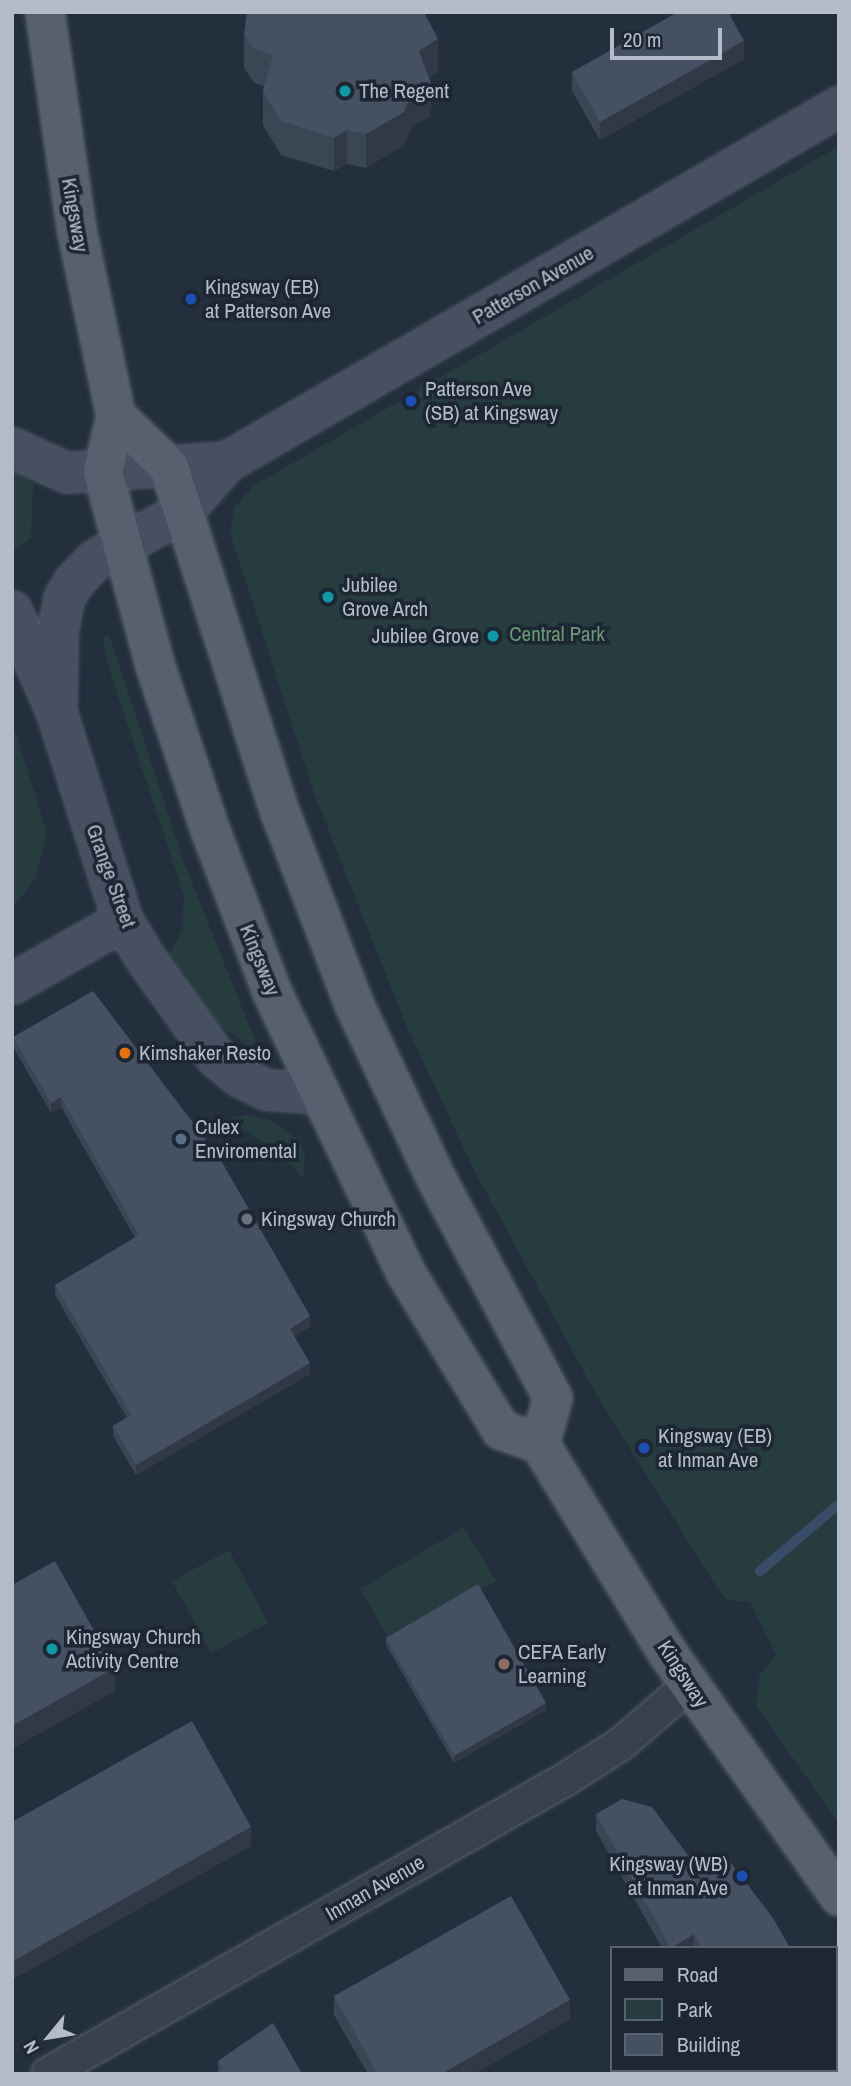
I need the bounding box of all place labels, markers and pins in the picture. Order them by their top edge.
place label: The Regent [359,78,449,104]
marker: The Regent [337,83,353,99]
place label: Kingsway (EB) at Patterson Ave [205,274,332,324]
marker: Kingsway (EB) at Patterson Ave [183,291,199,307]
place label: Patterson Ave (SB) at Kingsway [425,376,558,426]
marker: Patterson Ave (SB) at Kingsway [403,393,419,409]
place label: Jubilee Grove Arch [342,572,429,622]
marker: Jubilee Grove Arch [320,589,336,605]
place label: Jubilee Grove [372,623,479,649]
marker: Jubilee Grove [485,628,501,644]
place label: Kimshaker Resto [139,1040,271,1066]
marker: Kimshaker Resto [117,1045,133,1061]
place label: Culex Enviromental [195,1114,296,1164]
marker: Culex Enviromental [173,1131,189,1147]
place label: Kingsway Church [261,1206,396,1232]
marker: Kingsway Church [239,1211,255,1227]
place label: Kingsway (EB) at Inman Ave [658,1423,772,1473]
marker: Kingsway (EB) at Inman Ave [636,1440,652,1456]
place label: Kingsway Church Activity Centre [66,1624,201,1674]
place label: CEFA Early Learning [518,1639,607,1689]
marker: Kingsway Church Activity Centre [44,1641,60,1657]
marker: CEFA Early Learning [496,1656,512,1672]
place label: Kingsway (WB) at Inman Ave [609,1851,728,1901]
marker: Kingsway (WB) at Inman Ave [734,1868,750,1884]

